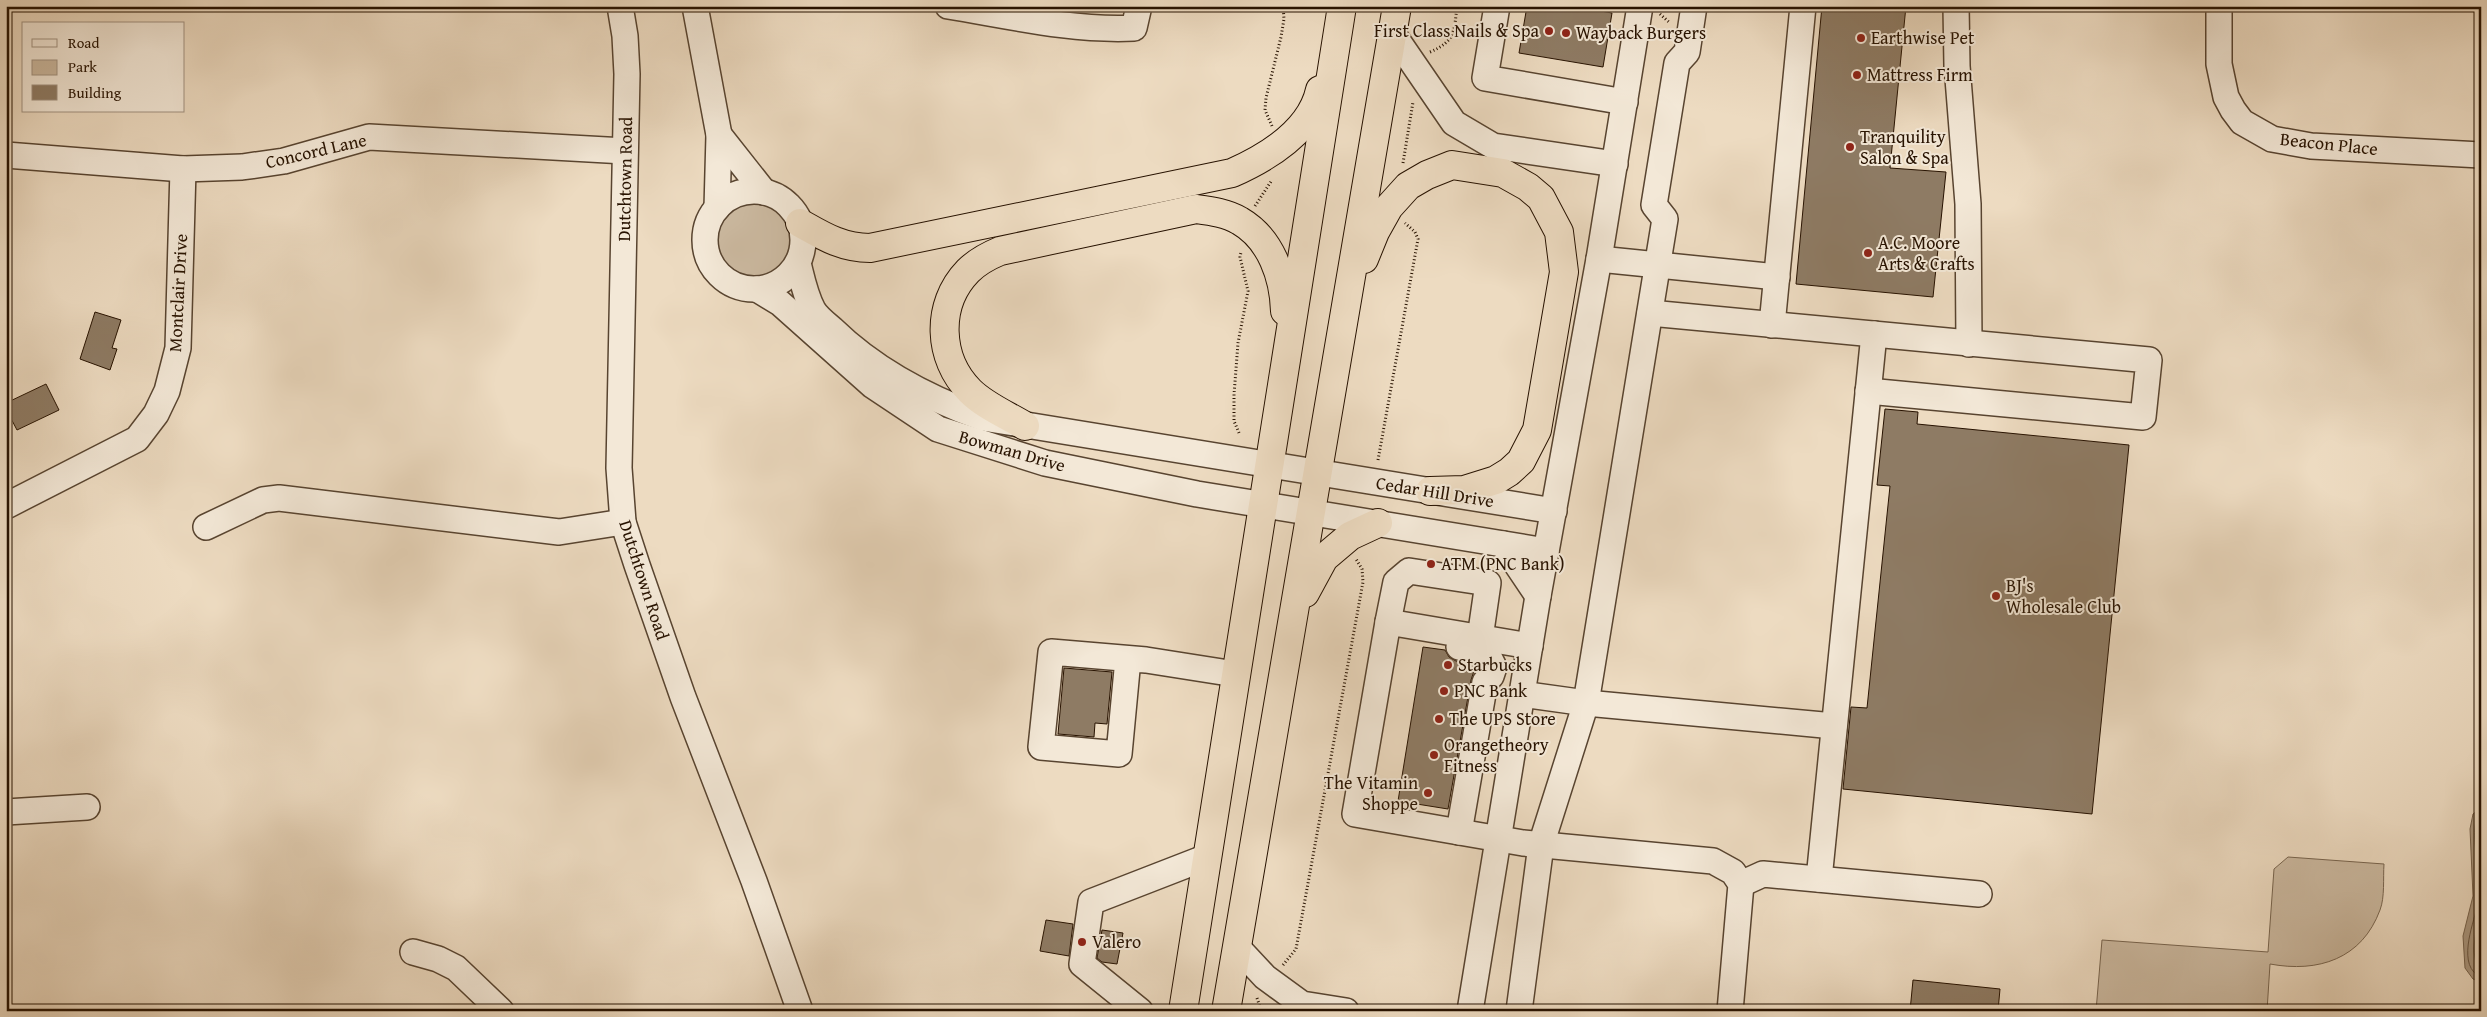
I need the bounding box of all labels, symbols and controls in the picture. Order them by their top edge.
place label: First Class Nails & Spa [1374,17,1539,44]
place label: Wayback Burgers [1576,19,1706,46]
legend [22,22,185,112]
place label: Earthwise Pet [1871,24,1975,51]
marker: First Class Nails & Spa [1543,25,1555,37]
marker: Wayback Burgers [1560,27,1572,39]
text: Road [68,32,99,53]
marker: Earthwise Pet [1855,32,1867,44]
text: Park [68,56,97,77]
place label: Mattress Firm [1867,61,1973,88]
marker: Mattress Firm [1851,69,1863,81]
text: Building [68,82,122,103]
street label: Dutchtown Road [610,116,639,242]
place label: Tranquility Salon & Spa [1860,123,1949,171]
street label: Beacon Place [2279,125,2379,162]
street label: Concord Lane [263,126,369,175]
marker: Tranquility Salon & Spa [1844,141,1856,153]
place label: A.C. Moore Arts & Crafts [1878,229,1975,277]
street label: Montclair Drive [161,233,194,353]
marker: A.C. Moore Arts & Crafts [1862,247,1874,259]
street label: Bowman Drive [956,422,1069,479]
street label: Cedar Hill Drive [1374,469,1496,514]
street label: Dutchtown Road [612,516,677,644]
place label: ATM (PNC Bank) [1441,550,1565,577]
marker: ATM (PNC Bank) [1425,558,1437,570]
place label: BJ's Wholesale Club [2006,572,2121,620]
marker: BJ's Wholesale Club [1990,590,2002,602]
place label: Starbucks [1458,651,1532,678]
marker: Starbucks [1442,659,1454,671]
place label: PNC Bank [1454,677,1528,704]
marker: PNC Bank [1438,685,1450,697]
place label: The UPS Store [1449,705,1556,732]
marker: The UPS Store [1433,713,1445,725]
place label: Orangetheory Fitness [1444,731,1549,779]
marker: Orangetheory Fitness [1428,749,1440,761]
place label: The Vitamin Shoppe [1324,769,1418,817]
marker: The Vitamin Shoppe [1422,787,1434,799]
place label: Valero [1092,928,1141,955]
marker: Valero [1076,936,1088,948]

